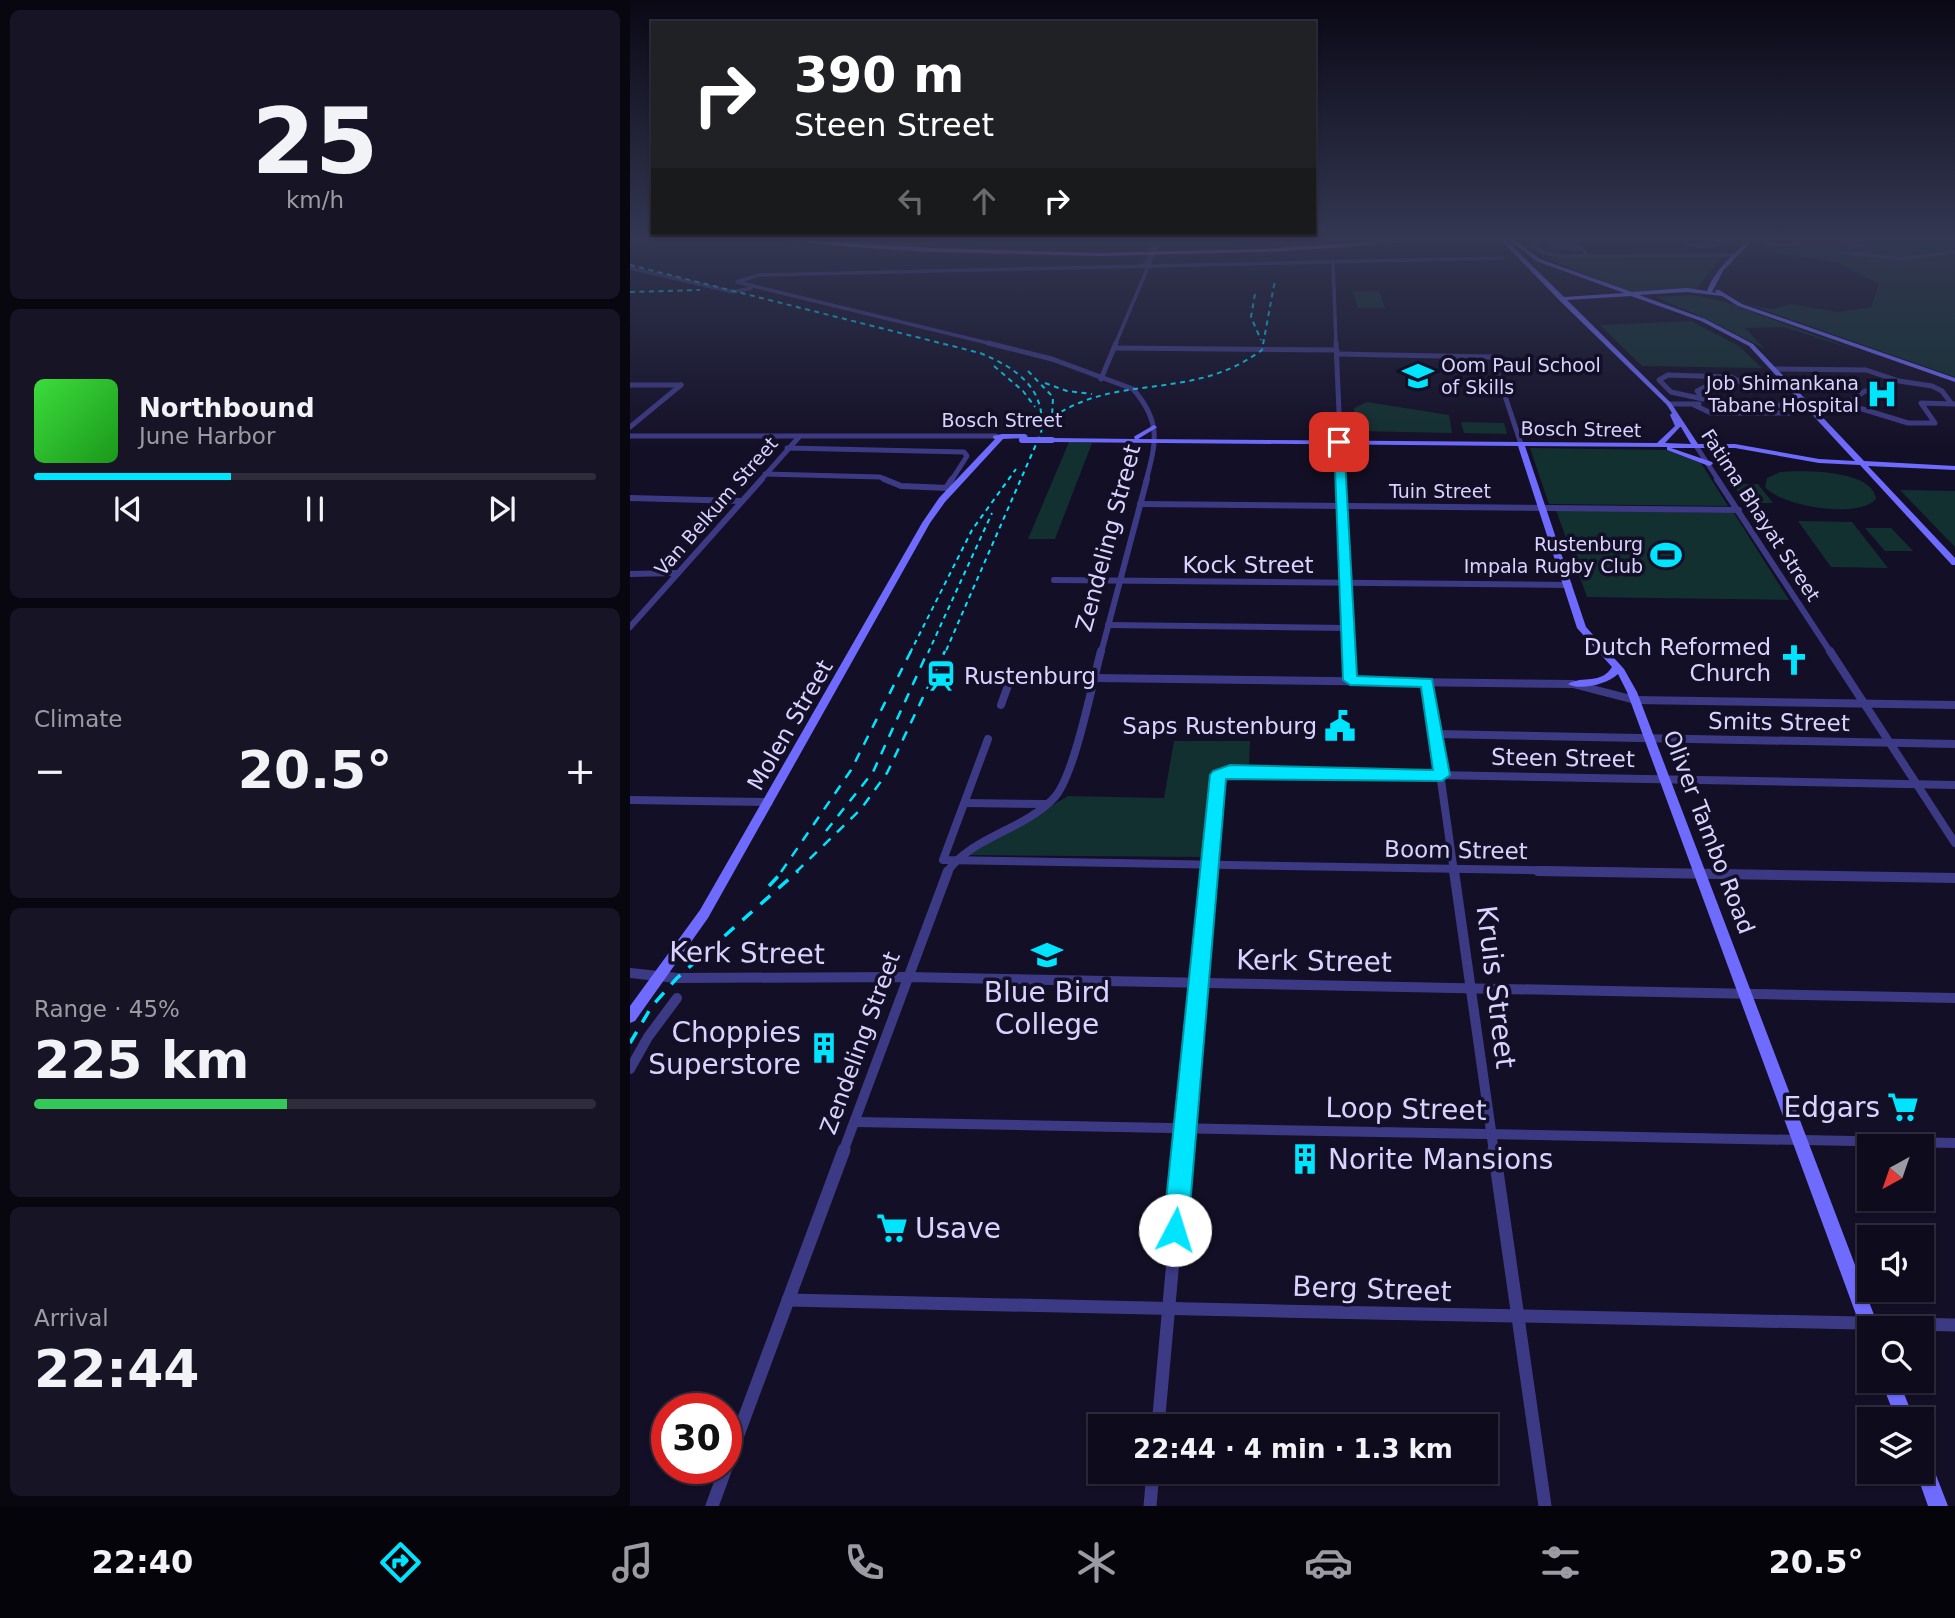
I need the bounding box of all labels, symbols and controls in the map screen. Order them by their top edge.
text: 390 m [794,47,964,104]
icon: right [679,49,770,140]
text: 25 [252,89,378,194]
text: Steen Street [794,106,994,144]
icon: left [892,182,930,220]
icon: ahead [965,182,1003,220]
icon: right [1038,182,1076,220]
text: km/h [286,187,344,213]
place label: Oom Paul School of Skills [1441,354,1601,398]
school or university icon: Oom Paul School of Skills [1401,359,1435,393]
place label: Job Shimankana Tabane Hospital [1705,372,1859,416]
hospital icon: Job Shimankana Tabane Hospital [1865,377,1899,411]
text: Northbound [139,393,315,423]
street label: Bosch Street [942,409,1062,431]
pin [1309,412,1369,472]
street label: Bosch Street [1520,417,1642,441]
text: June Harbor [139,423,275,449]
icon: arrive [1320,423,1358,461]
street label: Fatima Bhayat Street [1697,425,1825,605]
street label: Van Belkum Street [650,432,782,580]
street label: Zendeling Street [1071,442,1145,634]
street label: Tuin Street [1388,480,1491,502]
icon: previous [109,490,147,528]
icon: pause [296,490,334,528]
icon: next [483,490,521,528]
place label: Rustenburg Impala Rugby Club [1464,533,1643,577]
sports icon: Rustenburg Impala Rugby Club [1649,538,1683,572]
street label: Kock Street [1182,552,1314,578]
place label: Dutch Reformed Church [1584,634,1771,686]
church icon: Dutch Reformed Church [1777,643,1811,677]
street label: Molen Street [742,655,838,795]
station icon: Rustenburg [924,659,958,693]
place label: Rustenburg [964,663,1096,689]
text: Climate [34,706,123,732]
street label: Smits Street [1708,708,1850,736]
public building icon: Saps Rustenburg [1323,709,1357,743]
place label: Saps Rustenburg [1122,713,1317,739]
street label: Oliver Tambo Road [1658,727,1760,937]
text: 20.5° [238,740,392,800]
street label: Steen Street [1491,744,1635,772]
text: − [34,749,66,793]
text: + [564,749,596,793]
street label: Boom Street [1384,836,1528,864]
street label: Kruis Street [1470,904,1522,1070]
street label: Kerk Street [669,935,825,971]
school or university icon: Blue Bird College [1030,938,1064,972]
street label: Kerk Street [1236,943,1392,979]
street label: Zendeling Street [815,948,905,1138]
place label: Blue Bird College [984,976,1110,1041]
text: Range · 45% [34,996,180,1022]
place label: Choppies Superstore [648,1016,801,1081]
text: 225 km [34,1030,249,1090]
building icon: Choppies Superstore [807,1031,841,1065]
supermarket icon: Edgars [1886,1090,1920,1124]
street label: Loop Street [1325,1091,1487,1127]
place label: Edgars [1784,1091,1880,1124]
north arrow [1857,1134,1934,1211]
map controls [1857,1134,1934,1484]
building icon: Norite Mansions [1288,1142,1322,1176]
place label: Norite Mansions [1328,1143,1553,1176]
position arrow [1138,1193,1212,1267]
supermarket icon: Usave [875,1211,909,1245]
place label: Usave [915,1212,1001,1245]
button: sound [1857,1225,1934,1302]
street label: Berg Street [1292,1270,1452,1308]
text: Arrival [34,1305,109,1331]
button: search [1857,1316,1934,1393]
text: 22:44 [34,1339,200,1399]
speed limit sign: 30 [651,1393,742,1484]
button: layers [1857,1407,1934,1484]
text: 22:44 · 4 min · 1.3 km [1133,1434,1453,1464]
icon: directions [376,1538,425,1587]
icon: music [608,1538,657,1587]
icon: phone [840,1538,889,1587]
icon: climate [1072,1538,1121,1587]
icon: car [1304,1538,1353,1587]
icon: filters [1536,1538,1585,1587]
text: 22:40 [92,1543,193,1581]
text: 20.5° [1768,1543,1863,1581]

